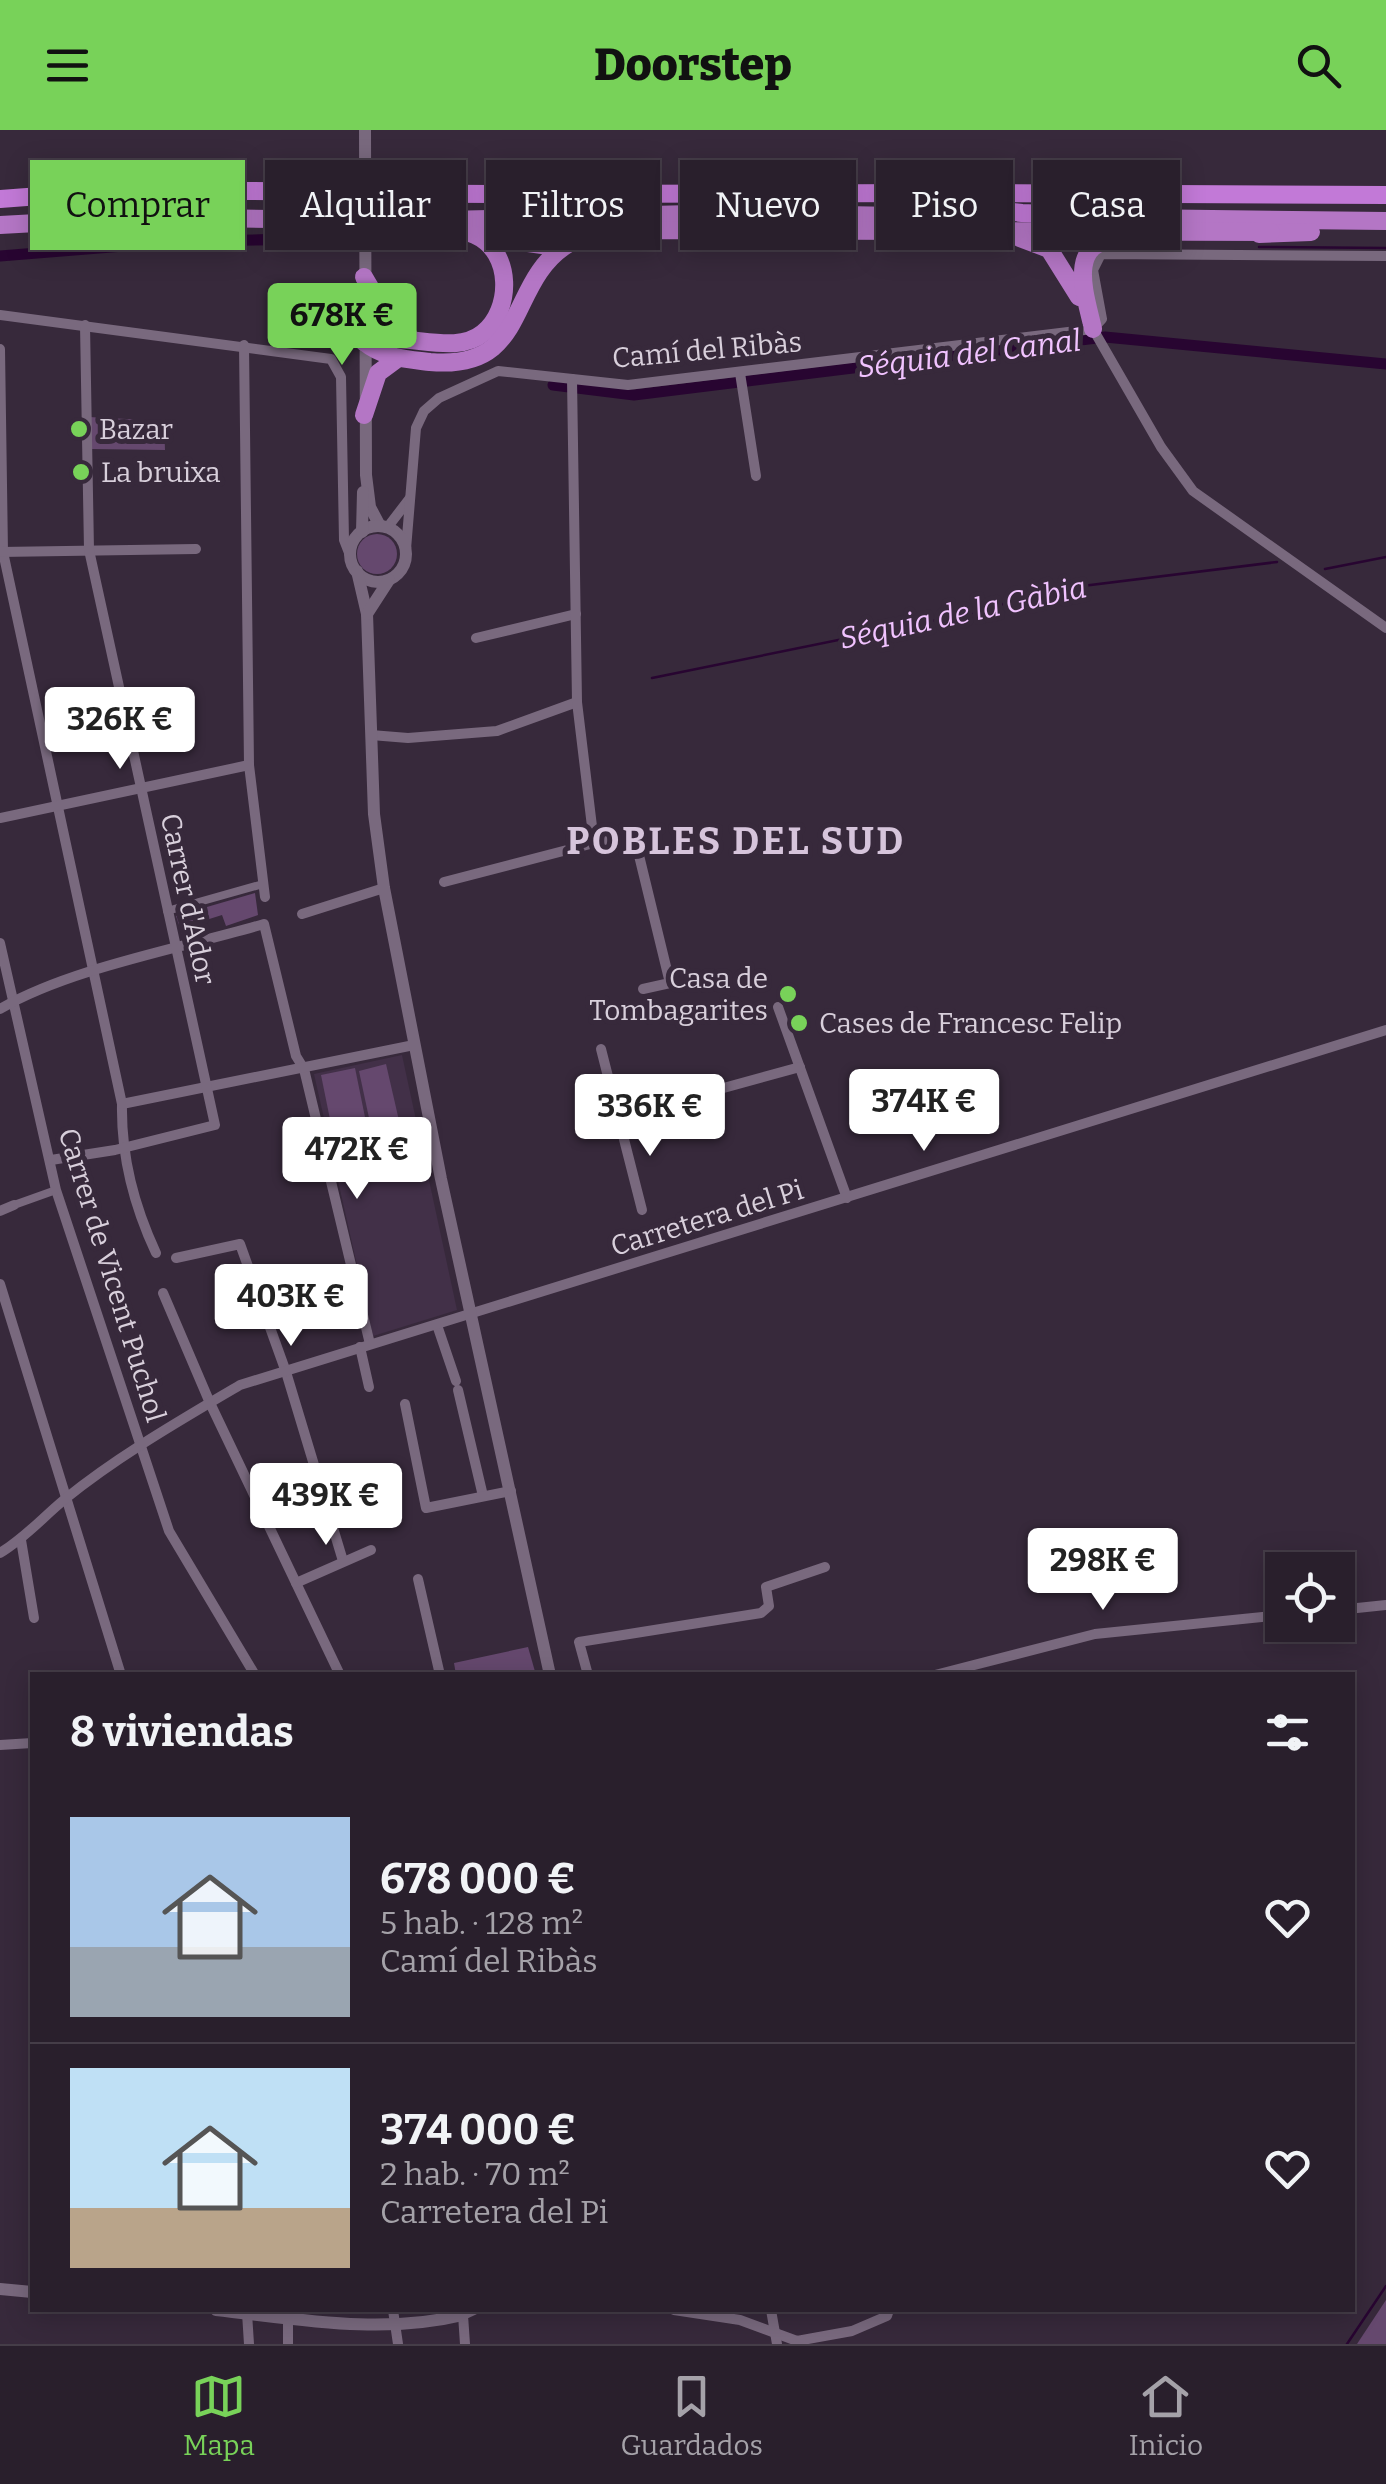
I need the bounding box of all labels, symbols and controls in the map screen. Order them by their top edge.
icon: menu [40,38,95,93]
text: Doorstep [594,38,792,92]
icon: search [1291,38,1346,93]
chip: Comprar [30,160,245,250]
chip: Alquilar [265,160,466,250]
chip: Filtros [486,160,660,250]
chip: Nuevo [680,160,856,250]
chip: Piso [876,160,1013,250]
chip: Casa [1033,160,1180,250]
pin: 678K € [261,283,423,368]
text: 678K € [290,296,394,334]
water label: Séquia del Canal [855,322,1083,386]
street label: Camí del Ribàs [611,325,803,375]
place label: Bazar [99,413,173,446]
marker: Bazar [68,418,90,440]
place label: La bruixa [101,456,221,489]
marker: La bruixa [70,461,92,483]
water label: Séquia de la Gàbia [836,569,1090,657]
pin: 326K € [39,687,201,772]
text: 326K € [67,700,173,738]
street label: Carrer d'Ador [154,810,222,988]
district label: POBLES DEL SUD [566,818,906,864]
place label: Casa de Tombagarites [589,962,768,1027]
marker: Casa de Tombagarites [777,983,799,1005]
place label: Cases de Francesc Felip [819,1007,1122,1040]
marker: Cases de Francesc Felip [788,1012,810,1034]
pin: 374K € [843,1069,1005,1154]
pin: 336K € [569,1074,731,1159]
text: 374K € [871,1082,977,1120]
text: 336K € [597,1087,703,1125]
pin: 472K € [276,1117,438,1202]
street label: Carrer de Vicent Puchol [52,1124,172,1426]
text: 472K € [304,1130,410,1168]
street label: Carretera del Pi [607,1173,807,1263]
pin: 403K € [210,1264,372,1349]
text: 403K € [237,1277,345,1315]
pin: 439K € [245,1463,407,1548]
text: 439K € [272,1476,380,1514]
pin: 298K € [1022,1528,1184,1613]
text: 298K € [1050,1541,1156,1579]
map controls [1265,1552,1355,1642]
button: locate [1265,1552,1355,1642]
icon: filters [1260,1705,1315,1760]
text: 8 viviendas [70,1707,294,1757]
text: 678 000 € [380,1854,576,1904]
icon: home [150,1857,270,1977]
icon: heart [1260,1890,1315,1945]
text: 5 hab. · 128 m² [380,1904,583,1942]
text: Camí del Ribàs [380,1942,598,1980]
text: 374 000 € [380,2105,576,2155]
icon: home [150,2108,270,2228]
icon: heart [1260,2141,1315,2196]
text: 2 hab. · 70 m² [380,2155,570,2193]
text: Carretera del Pi [380,2193,608,2231]
tab: Mapa [183,2369,255,2462]
tab: Guardados [621,2369,763,2462]
tab: Inicio [1129,2369,1203,2462]

